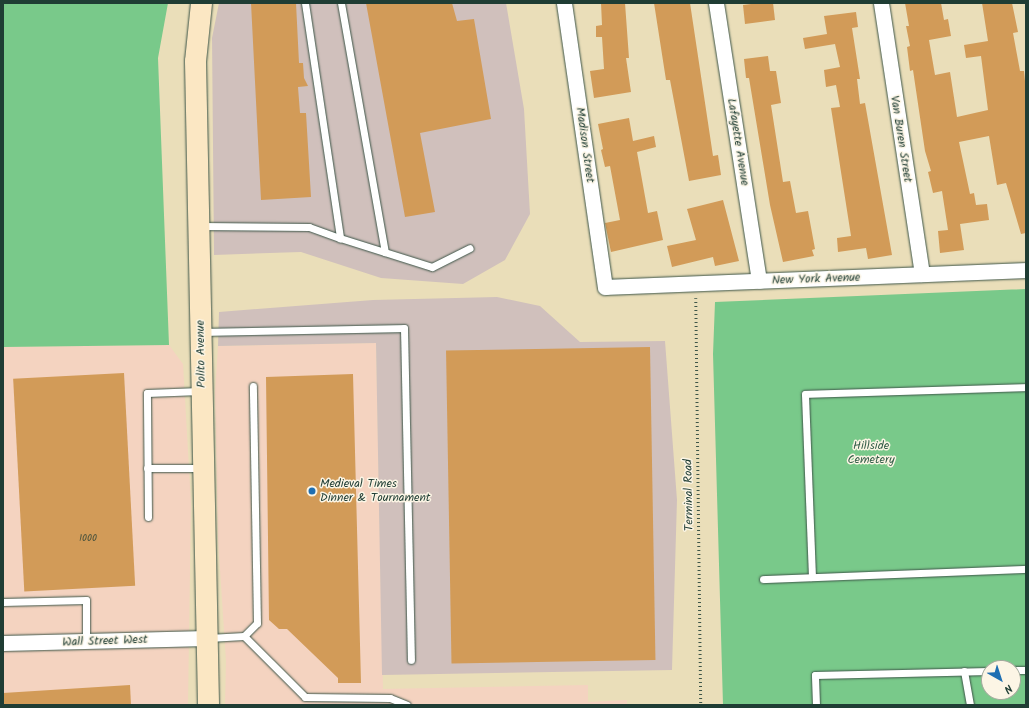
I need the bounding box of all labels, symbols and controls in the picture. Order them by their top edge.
street label: Van Buren Street [887,95,915,183]
street label: Lafayette Avenue [724,97,752,187]
street label: Madison Street [573,106,597,184]
street label: New York Avenue [772,270,860,288]
street label: Polito Avenue [193,320,209,388]
park label: Hillside Cemetery [847,439,895,467]
street label: Terminal Road [681,459,697,531]
place label: Medieval Times Dinner & Tournament [320,477,430,505]
marker: Medieval Times Dinner & Tournament [307,486,317,496]
house number: 1000 [79,533,97,545]
street label: Wall Street West [62,632,148,650]
north arrow [981,660,1021,700]
text: N [1000,679,1016,698]

